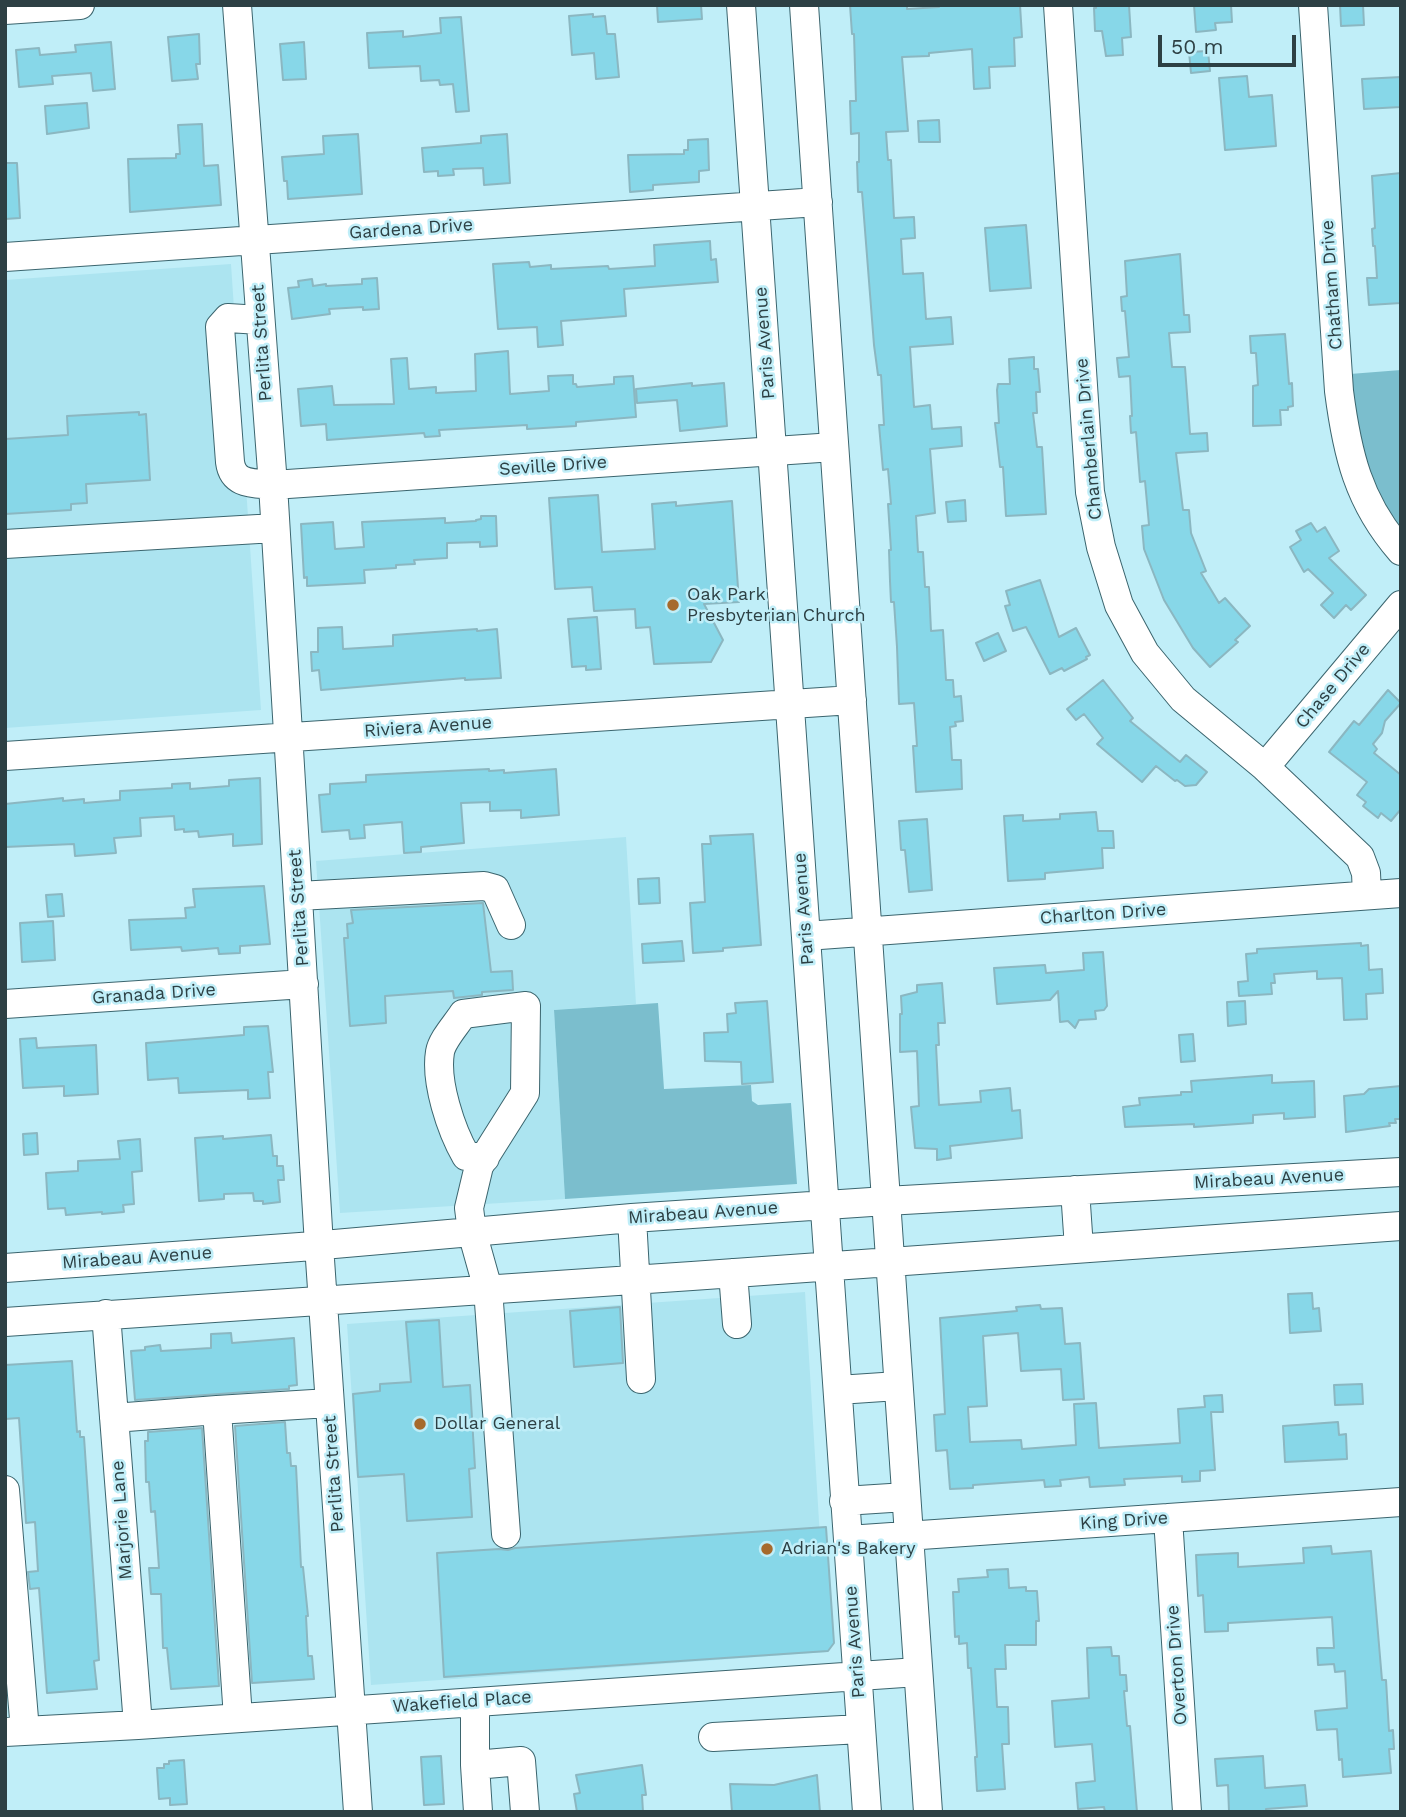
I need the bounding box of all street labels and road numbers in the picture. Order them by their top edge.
street label: Gardena Drive [348,214,474,244]
street label: Chatham Drive [1317,219,1347,351]
street label: Perlita Street [247,284,277,402]
street label: Paris Avenue [750,286,780,400]
street label: Chamberlain Drive [1071,357,1107,521]
street label: Seville Drive [498,451,608,481]
street label: Chase Drive [1291,639,1375,733]
street label: Riviera Avenue [363,712,493,742]
street label: Perlita Street [284,849,314,967]
street label: Paris Avenue [789,852,819,966]
street label: Charlton Drive [1039,899,1167,929]
street label: Granada Drive [91,979,217,1009]
street label: Mirabeau Avenue [1193,1164,1345,1194]
street label: Mirabeau Avenue [627,1197,779,1229]
street label: Mirabeau Avenue [61,1242,213,1274]
street label: Perlita Street [319,1415,349,1533]
street label: Marjorie Lane [107,1460,137,1580]
street label: King Drive [1079,1507,1169,1535]
street label: Paris Avenue [840,1585,870,1699]
street label: Overton Drive [1162,1604,1192,1726]
street label: Wakefield Place [392,1686,532,1718]

